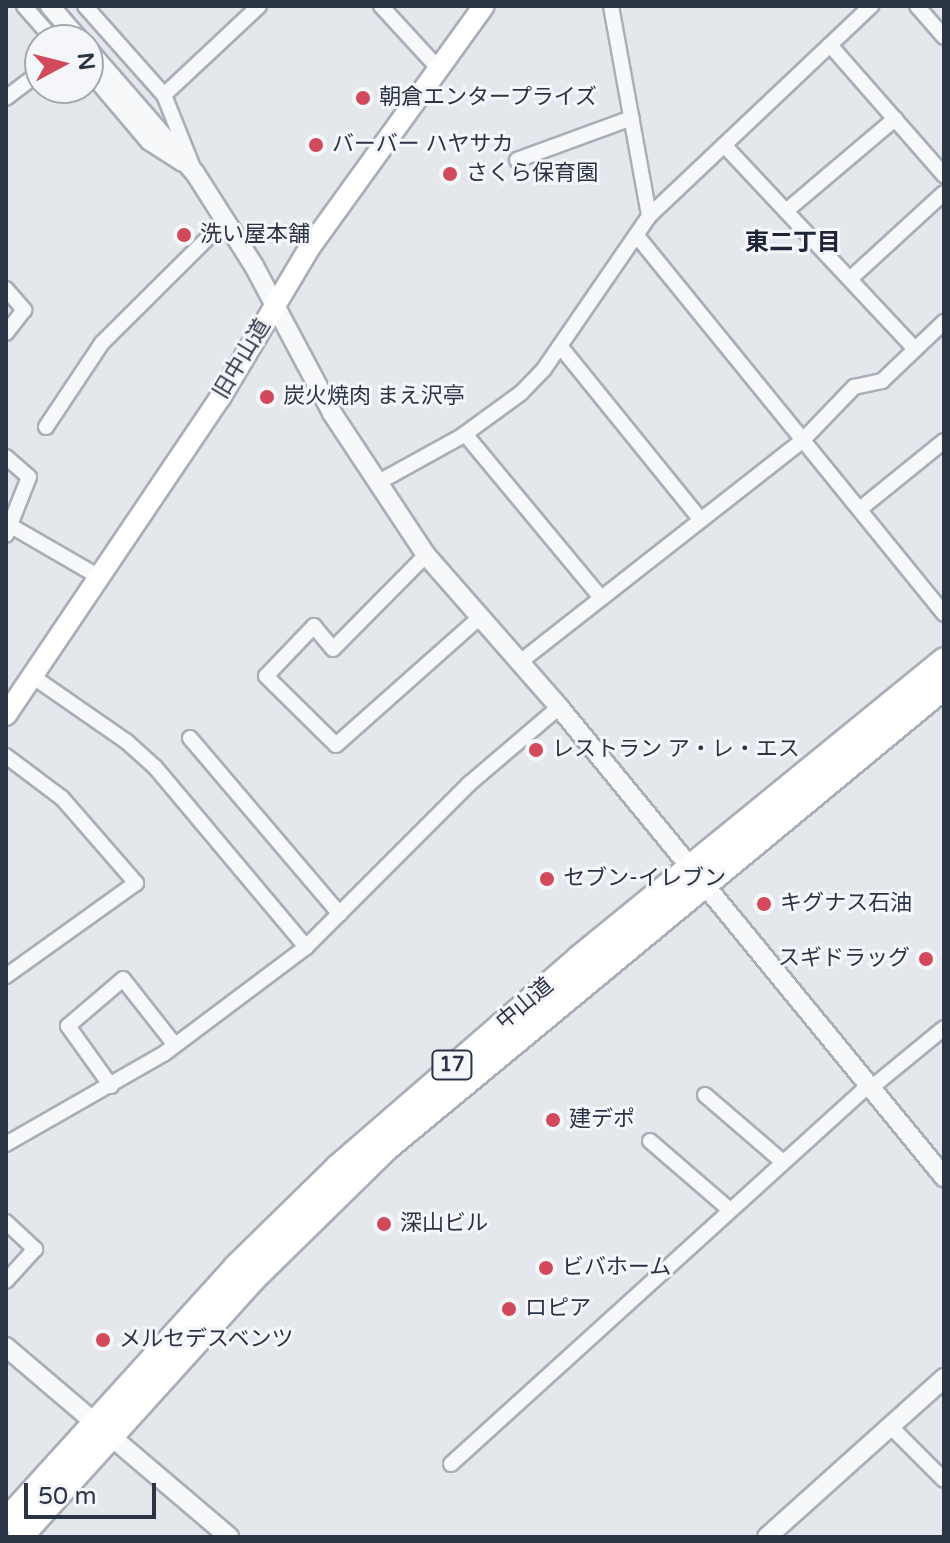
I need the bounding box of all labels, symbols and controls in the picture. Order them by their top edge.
north arrow [24,24,104,104]
text: N [72,51,100,72]
place label: 朝倉エンタープライズ [379,85,599,111]
marker: 朝倉エンタープライズ [354,89,372,107]
place label: バーバー ハヤサカ [332,132,514,158]
marker: バーバー ハヤサカ [307,136,325,154]
place label: さくら保育園 [466,161,598,187]
marker: さくら保育園 [441,165,459,183]
place label: 洗い屋本舗 [200,222,310,248]
marker: 洗い屋本舗 [175,226,193,244]
district label: 東二丁目 [745,229,841,257]
street label: 旧中山道 [208,314,276,404]
place label: 炭火焼肉 まえ沢亭 [283,384,465,410]
marker: 炭火焼肉 まえ沢亭 [258,388,276,406]
place label: レストラン ア・レ・エス [552,737,800,763]
marker: レストラン ア・レ・エス [527,741,545,759]
place label: セブン-イレブン [563,866,726,892]
marker: セブン-イレブン [538,870,556,888]
place label: キグナス石油 [780,891,912,917]
marker: キグナス石油 [755,895,773,913]
place label: スギドラッグ [778,946,910,972]
marker: スギドラッグ [917,950,935,968]
street label: 中山道 [491,973,559,1035]
road number: 17 [430,1049,474,1081]
place label: 建デポ [569,1107,635,1133]
marker: 建デポ [544,1111,562,1129]
place label: 深山ビル [400,1211,488,1237]
marker: 深山ビル [375,1215,393,1233]
place label: ビバホーム [562,1255,672,1281]
marker: ビバホーム [537,1259,555,1277]
place label: ロピア [525,1296,591,1322]
marker: ロピア [500,1300,518,1318]
place label: メルセデスベンツ [119,1327,295,1353]
marker: メルセデスベンツ [94,1331,112,1349]
scale bar [28,1467,160,1517]
text: 50 m [38,1482,96,1511]

